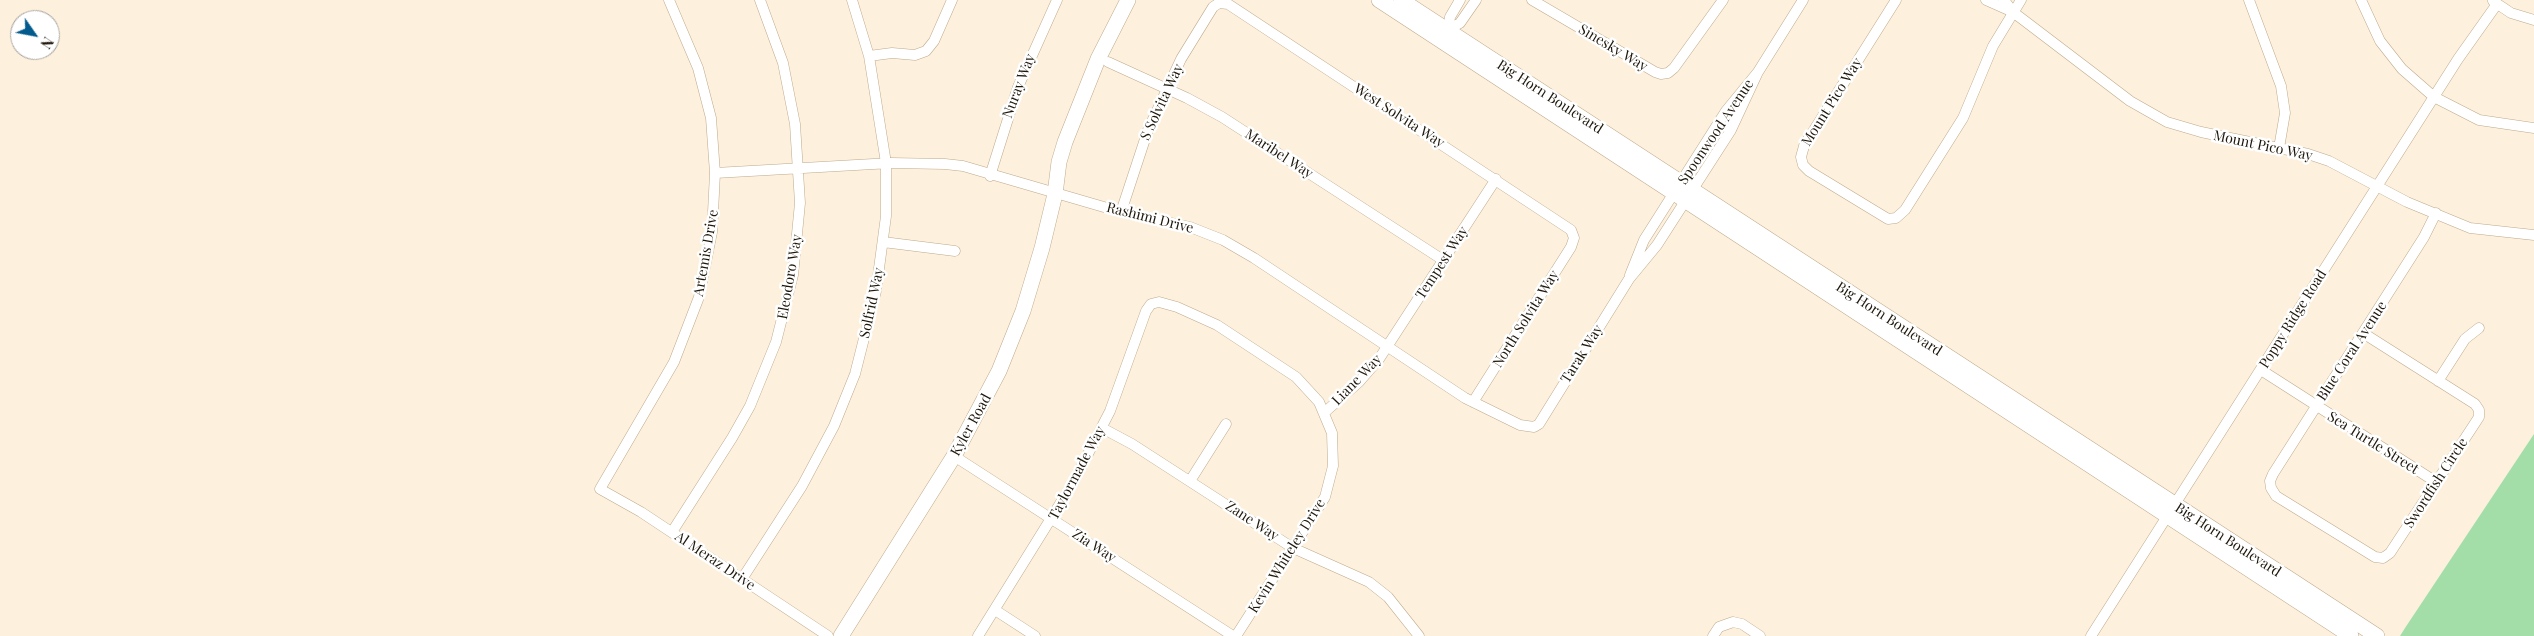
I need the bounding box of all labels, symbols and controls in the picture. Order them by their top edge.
north arrow [10,10,60,60]
street label: Sinesky Way [1575,21,1651,75]
text: N [36,33,58,52]
street label: Nuray Way [999,52,1039,120]
street label: Mount Pico Way [1798,55,1866,149]
street label: Big Horn Boulevard [1494,56,1606,138]
street label: S Solvita Way [1137,61,1187,143]
street label: Spoonwood Avenue [1675,76,1757,188]
street label: West Solvita Way [1350,80,1448,152]
street label: Maribel Way [1242,126,1316,182]
street label: Mount Pico Way [2212,127,2314,165]
street label: Rashimi Drive [1105,199,1195,237]
street label: Artemis Drive [690,208,722,298]
street label: Tempest Way [1412,223,1472,303]
street label: Eleodoro Way [774,233,806,321]
street label: Solfrid Way [856,266,888,340]
street label: Poppy Ridge Road [2256,266,2330,372]
street label: North Solvita Way [1489,267,1563,371]
street label: Big Horn Boulevard [1833,278,1945,360]
street label: Blue Coral Avenue [2314,298,2390,404]
street label: Tarak Way [1557,322,1607,386]
street label: Liane Way [1329,351,1385,409]
street label: Kyler Road [947,391,995,459]
street label: Sea Turtle Street [2324,408,2422,478]
street label: Taylormade Way [1045,423,1109,523]
street label: Swordfish Circle [2401,435,2471,531]
street label: Kevin Whiteley Drive [1245,496,1329,616]
street label: Zane Way [1222,498,1282,544]
street label: Big Horn Boulevard [2172,499,2284,581]
street label: Zia Way [1069,526,1119,566]
street label: Al Meraz Drive [672,528,758,594]

